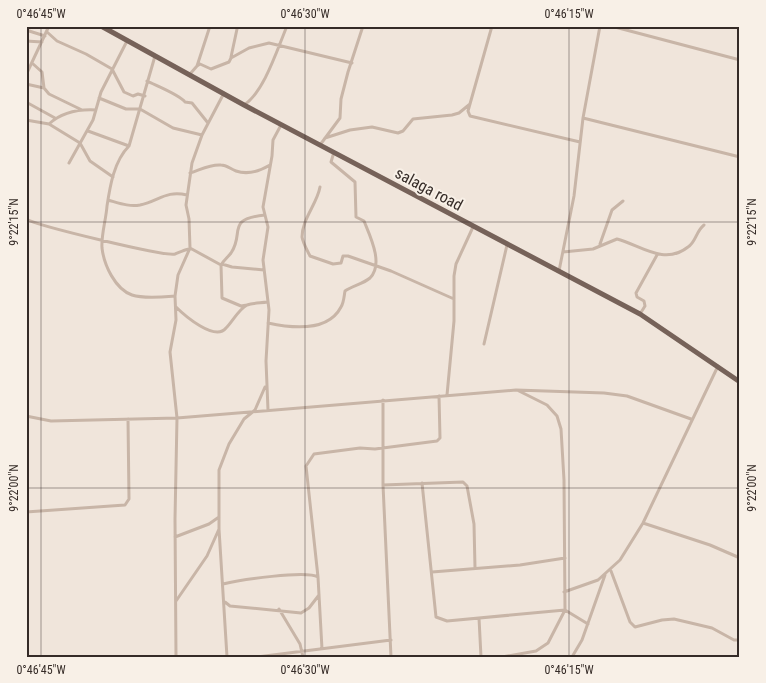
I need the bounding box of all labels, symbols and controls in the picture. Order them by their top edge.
text: 0°46'45"W [16,7,66,21]
text: 0°46'30"W [280,7,330,21]
text: 0°46'15"W [544,7,594,21]
street label: salaga road [392,163,466,215]
text: 9°22'15"N [7,198,21,246]
text: 9°22'15"N [745,198,759,246]
text: 9°22'00"N [7,464,21,512]
text: 9°22'00"N [745,464,759,512]
text: 0°46'45"W [16,663,66,677]
text: 0°46'30"W [280,663,330,677]
text: 0°46'15"W [544,663,594,677]

